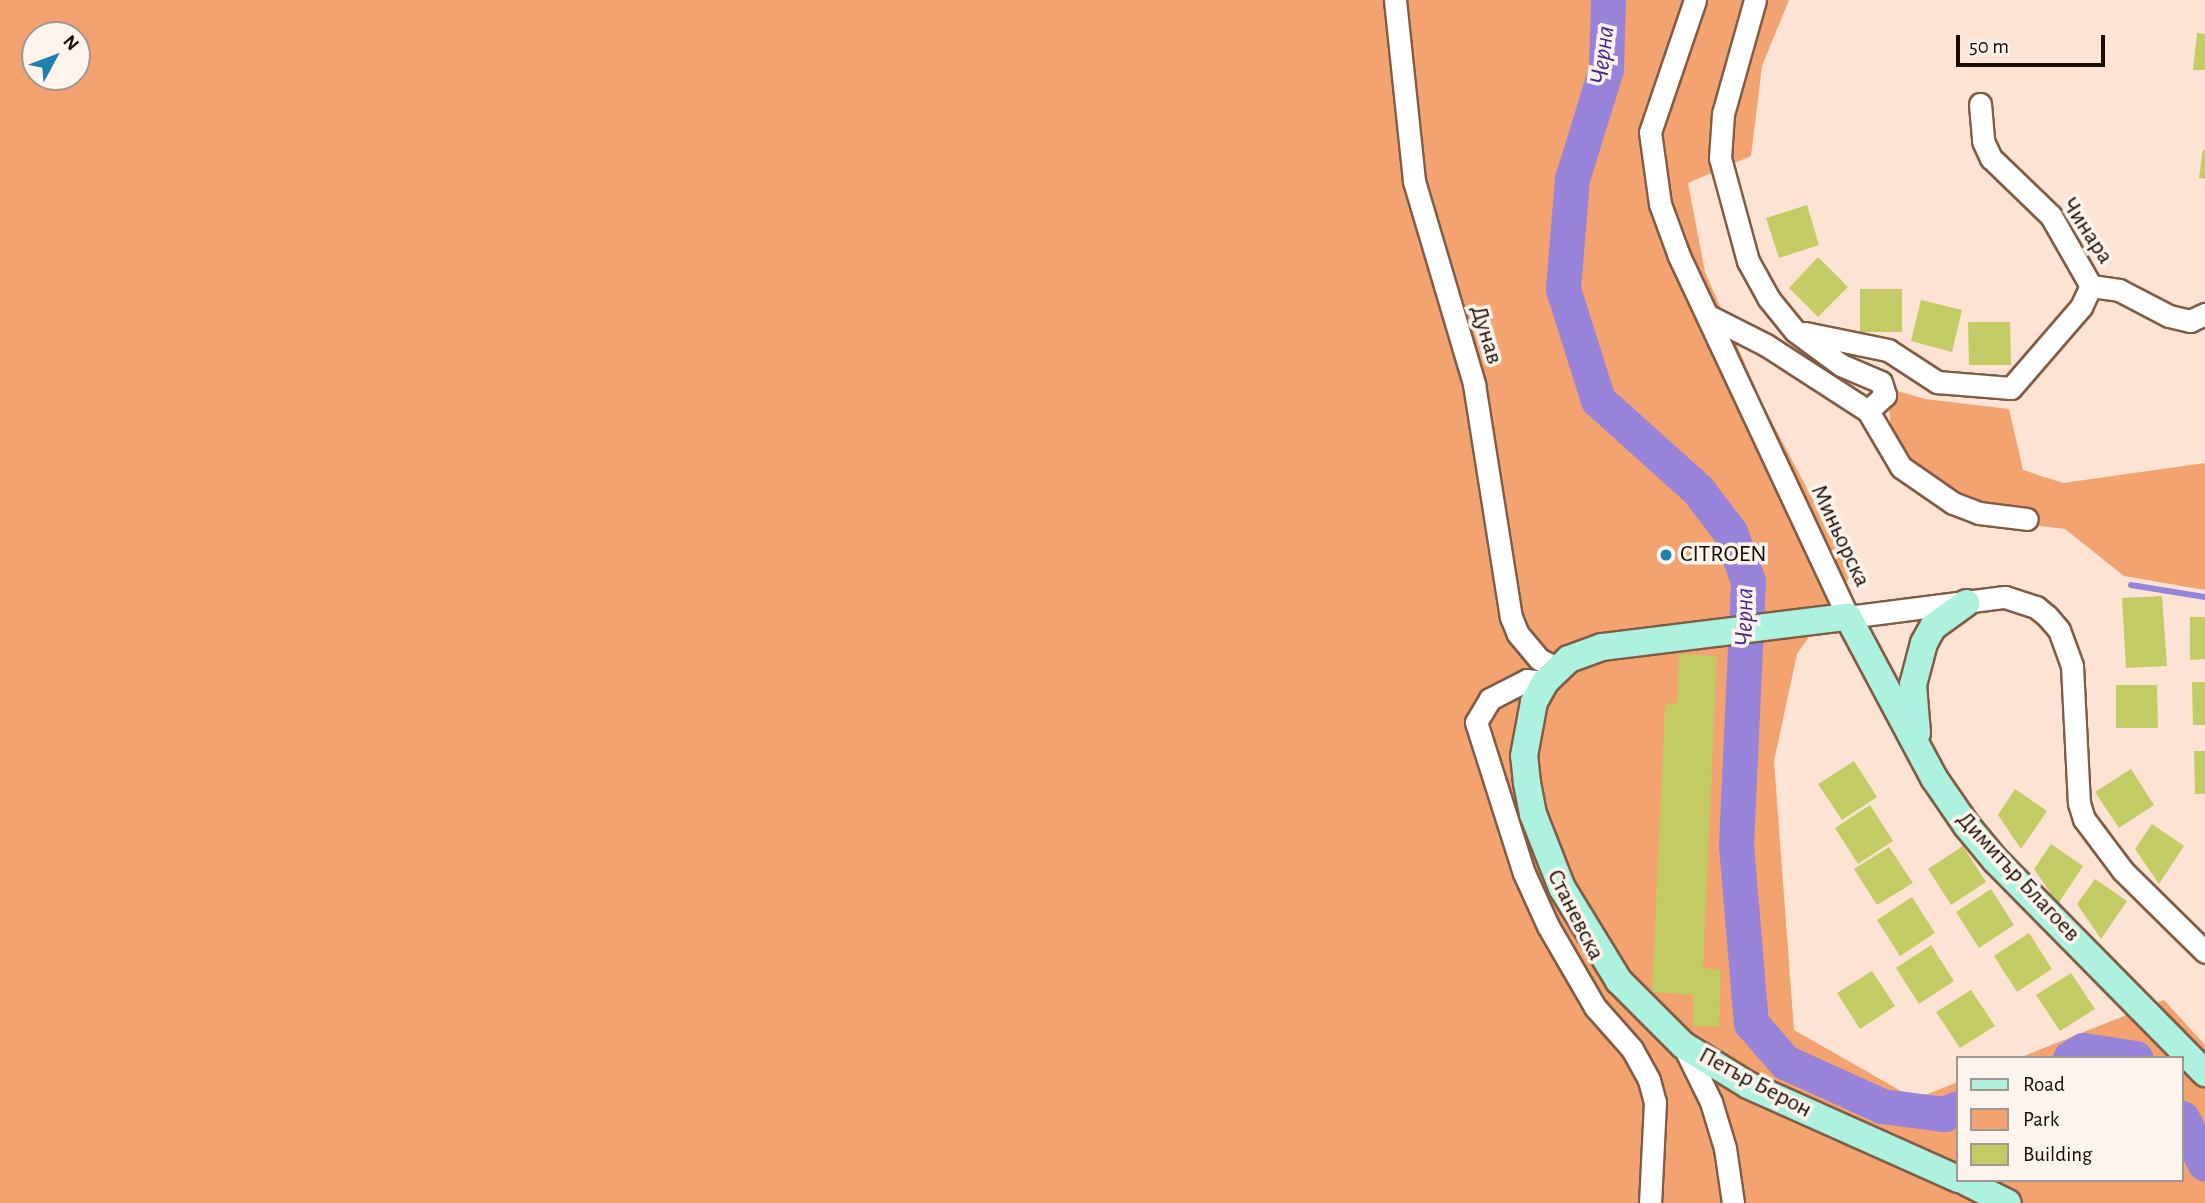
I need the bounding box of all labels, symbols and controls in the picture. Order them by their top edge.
north arrow [21,21,91,91]
scale bar [1960,21,2109,65]
water label: Черна [1584,24,1622,86]
text: N [59,32,82,54]
text: 50 m [1969,36,2009,57]
street label: Чинара [2055,192,2119,270]
street label: Дунав [1463,302,1509,368]
street label: Миньорска [1804,480,1876,592]
place label: CITROEN [1680,541,1767,569]
marker: CITROEN [1658,547,1674,563]
water label: Черна [1729,587,1761,647]
street label: Димитър Благоев [1950,806,2086,948]
street label: Станевска [1540,865,1610,965]
street label: Петър Берон [1694,1041,1816,1125]
legend [1956,1056,2184,1182]
text: Road [2023,1074,2065,1095]
text: Park [2023,1109,2059,1130]
text: Building [2023,1144,2092,1165]

